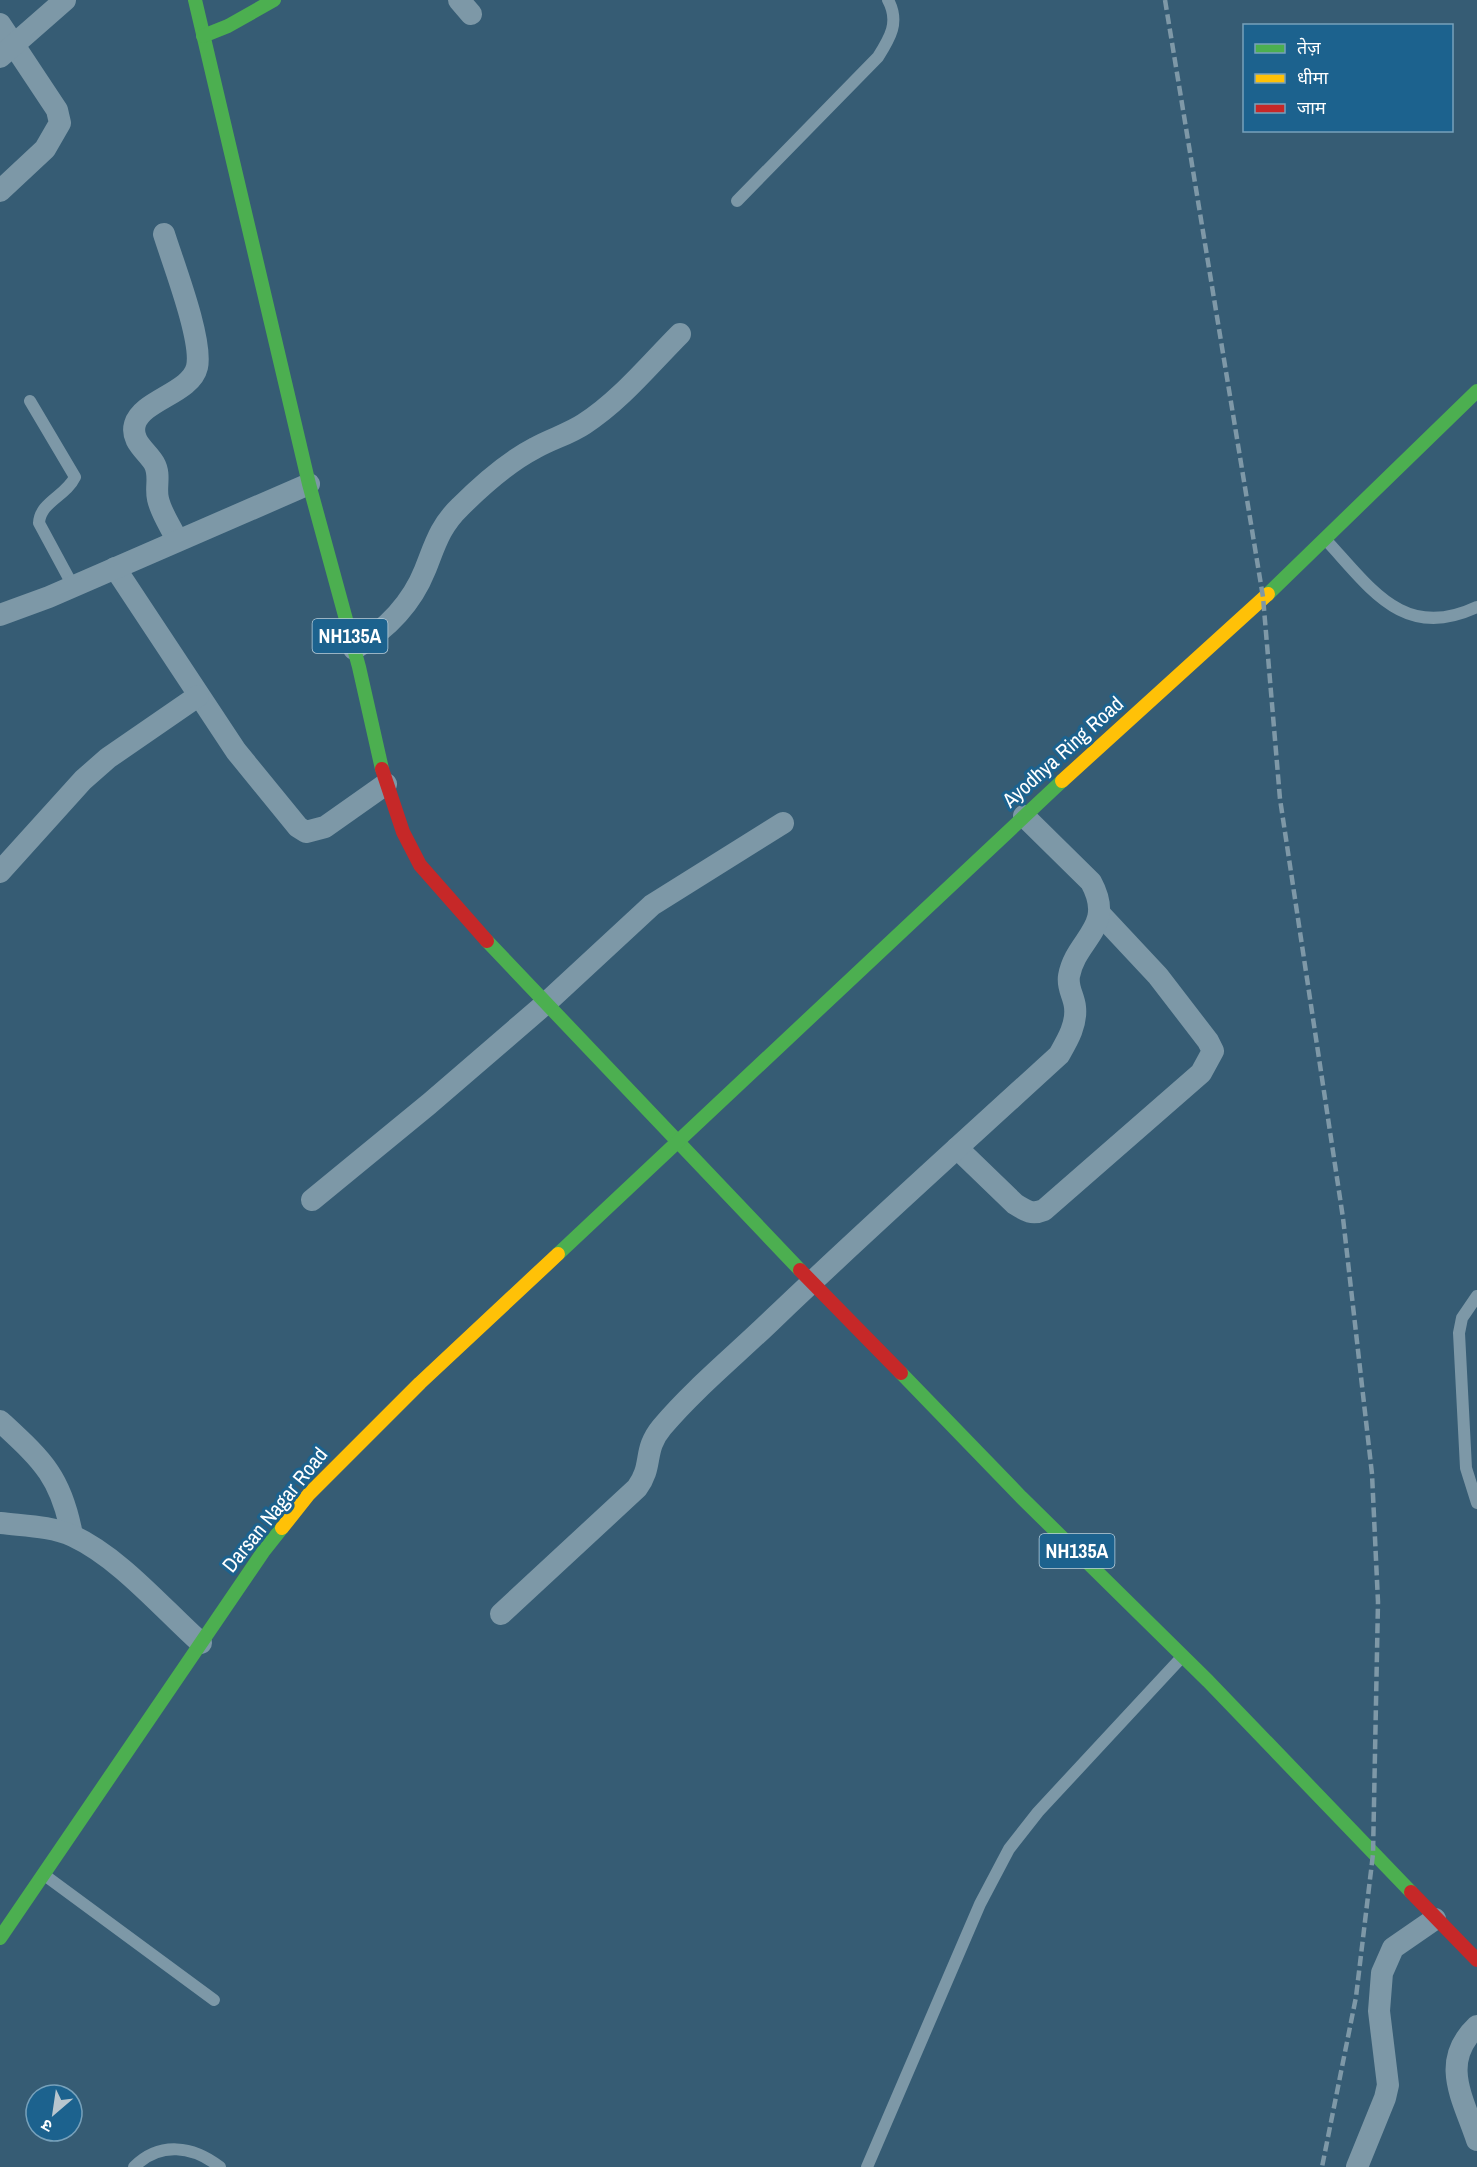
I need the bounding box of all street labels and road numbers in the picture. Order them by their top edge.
road number: NH135A [312,619,388,653]
street label: Ayodhya Ring Road [995,689,1130,815]
street label: Darsan Nagar Road [215,1441,334,1578]
road number: NH135A [1040,1534,1114,1568]

